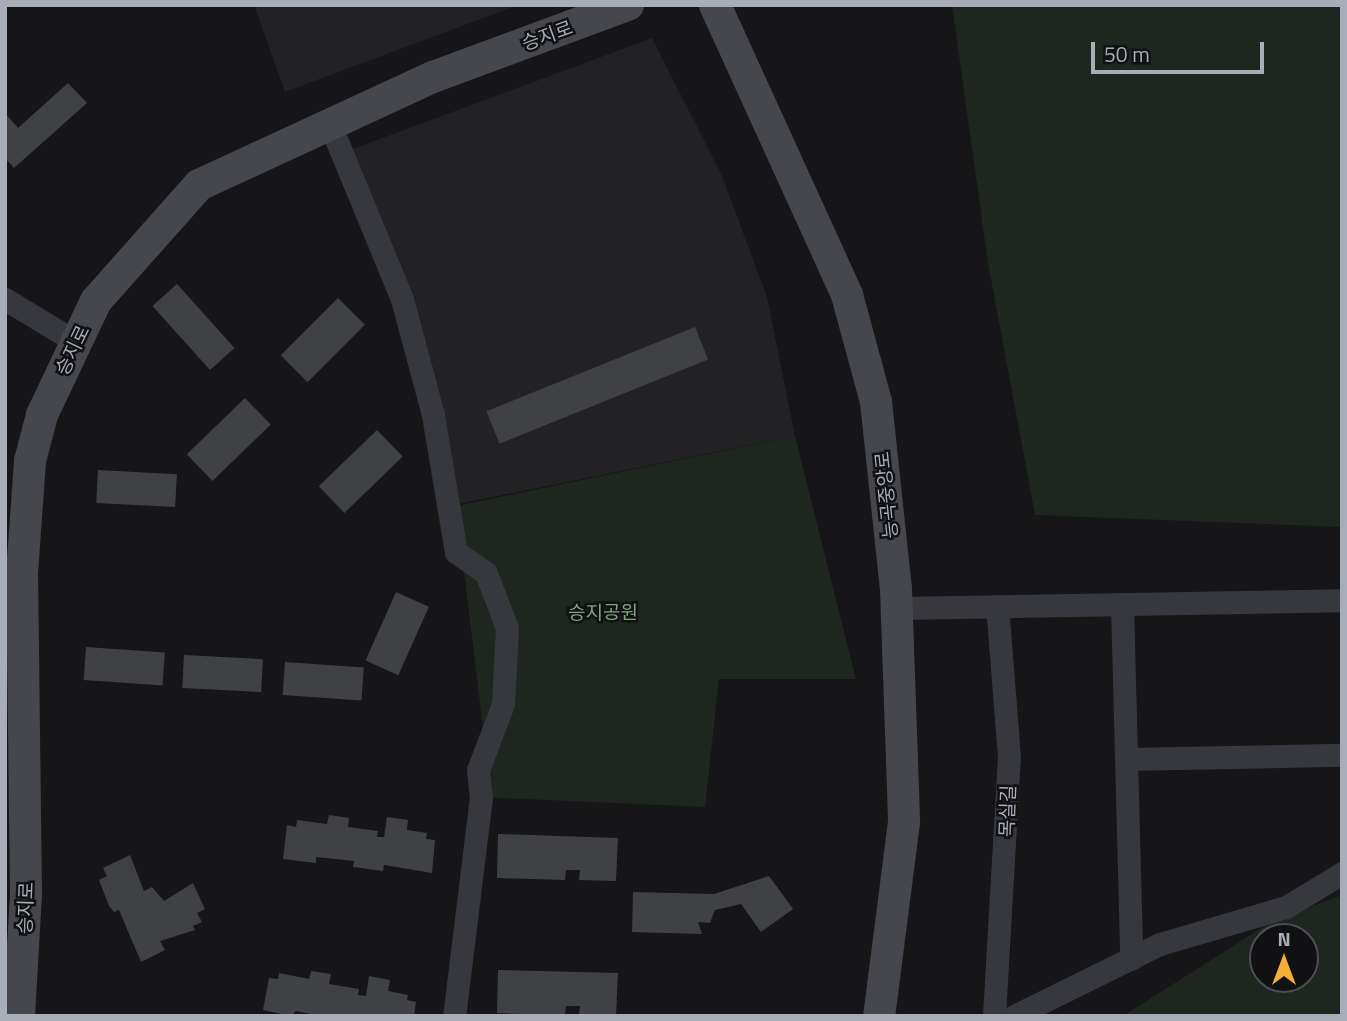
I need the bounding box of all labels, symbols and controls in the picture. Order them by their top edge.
street label: 승지로 [518,15,576,55]
scale bar [1095,28,1268,72]
text: 50 m [1104,38,1150,70]
street label: 승지로 [50,321,94,379]
street label: 능곡중앙로 [870,450,902,540]
park label: 승지공원 [568,601,638,623]
street label: 목실길 [995,784,1019,838]
street label: 승지로 [13,881,37,935]
north arrow [1249,923,1319,993]
text: N [1277,924,1291,953]

